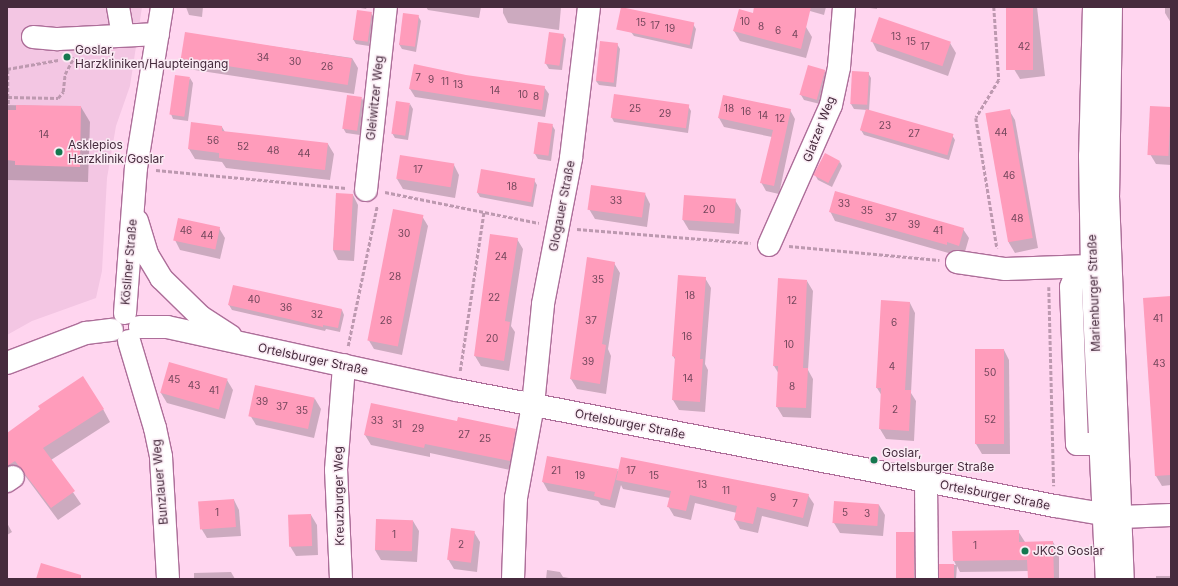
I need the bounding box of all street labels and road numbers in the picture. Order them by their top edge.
street label: Gleiwitzer Weg [363,55,387,141]
street label: Glatzer Weg [800,94,838,164]
street label: Glogauer Straße [546,159,578,253]
street label: Kösliner Straße [118,218,140,306]
street label: Marienburger Straße [1085,234,1103,352]
street label: Ortelsburger Straße [257,340,369,378]
street label: Ortelsburger Straße [574,406,686,442]
street label: Bunzlauer Weg [149,439,171,525]
street label: Kreuzburger Weg [331,446,347,546]
street label: Ortelsburger Straße [939,477,1051,513]

